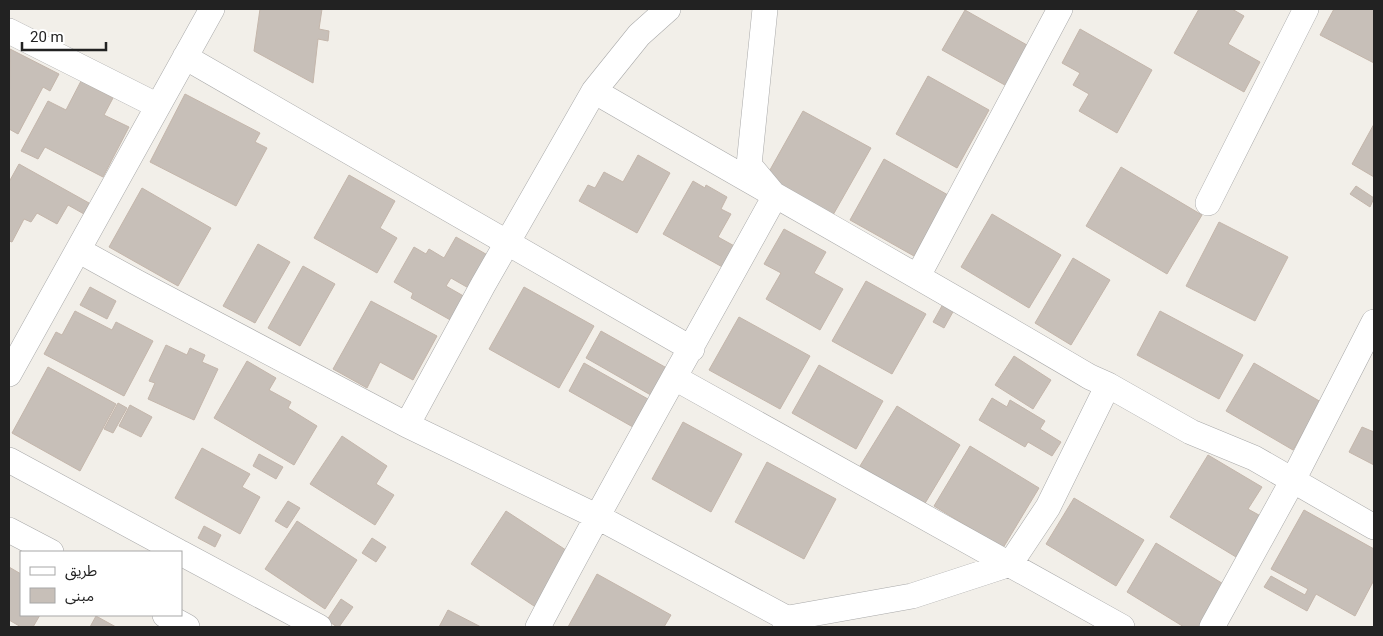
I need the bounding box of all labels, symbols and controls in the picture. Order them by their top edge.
scale bar [22,20,106,52]
text: 20 m [30,28,64,46]
legend [20,551,182,616]
text: طريق [65,562,97,581]
text: مبنى [65,587,94,605]

